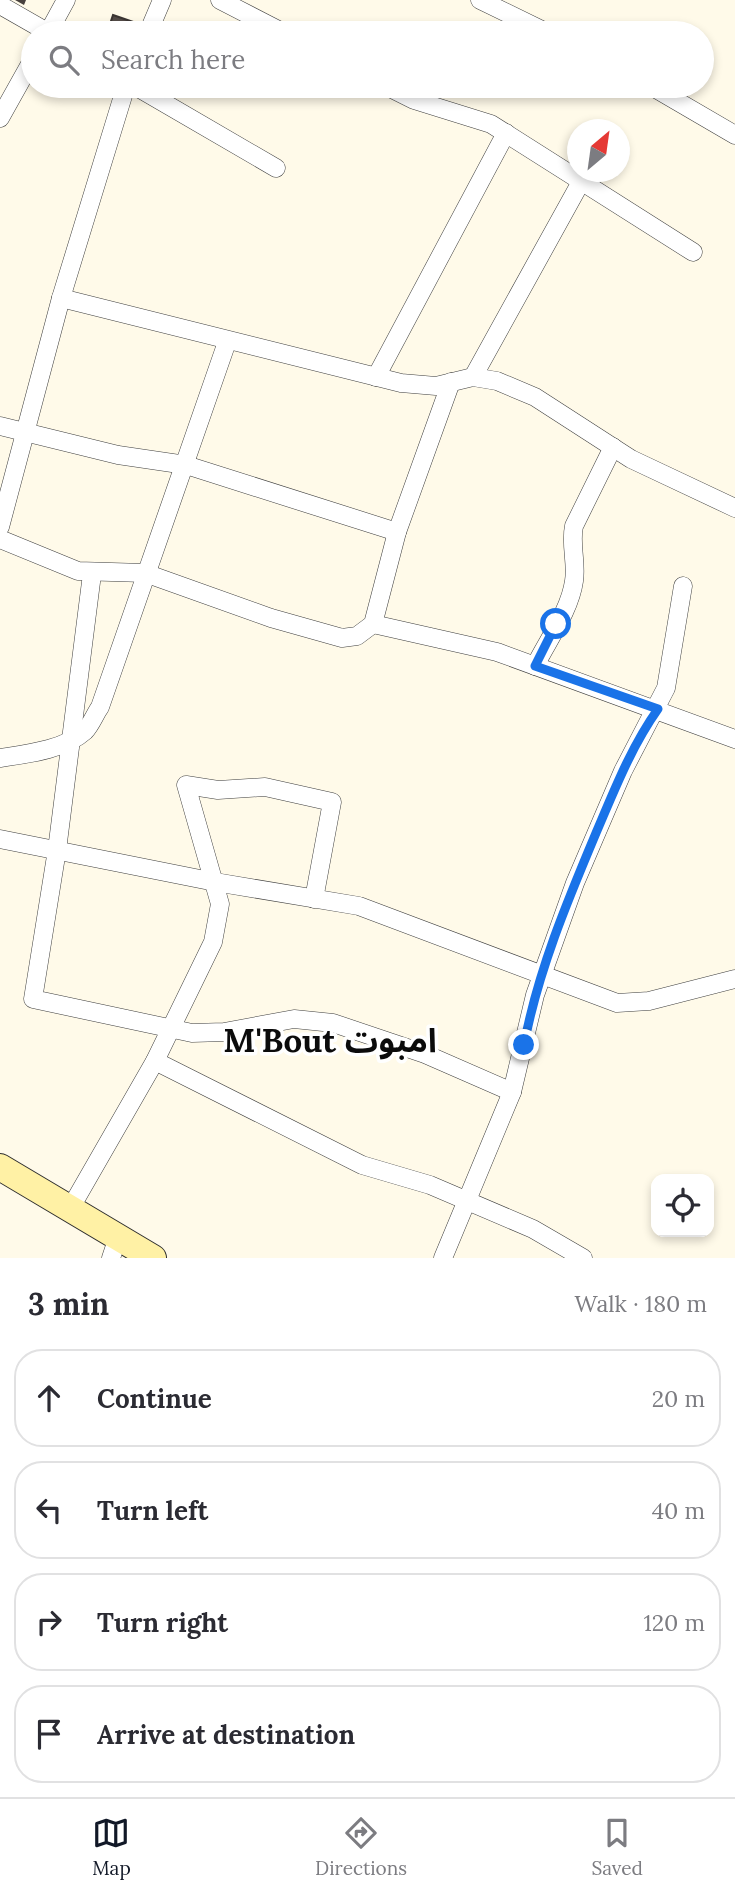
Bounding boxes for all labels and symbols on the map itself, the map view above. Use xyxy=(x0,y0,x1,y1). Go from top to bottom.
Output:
north arrow xyxy=(567,119,630,182)
route start xyxy=(540,608,571,639)
district label: M'Bout امبوت xyxy=(223,1019,437,1061)
route end xyxy=(508,1029,539,1060)

